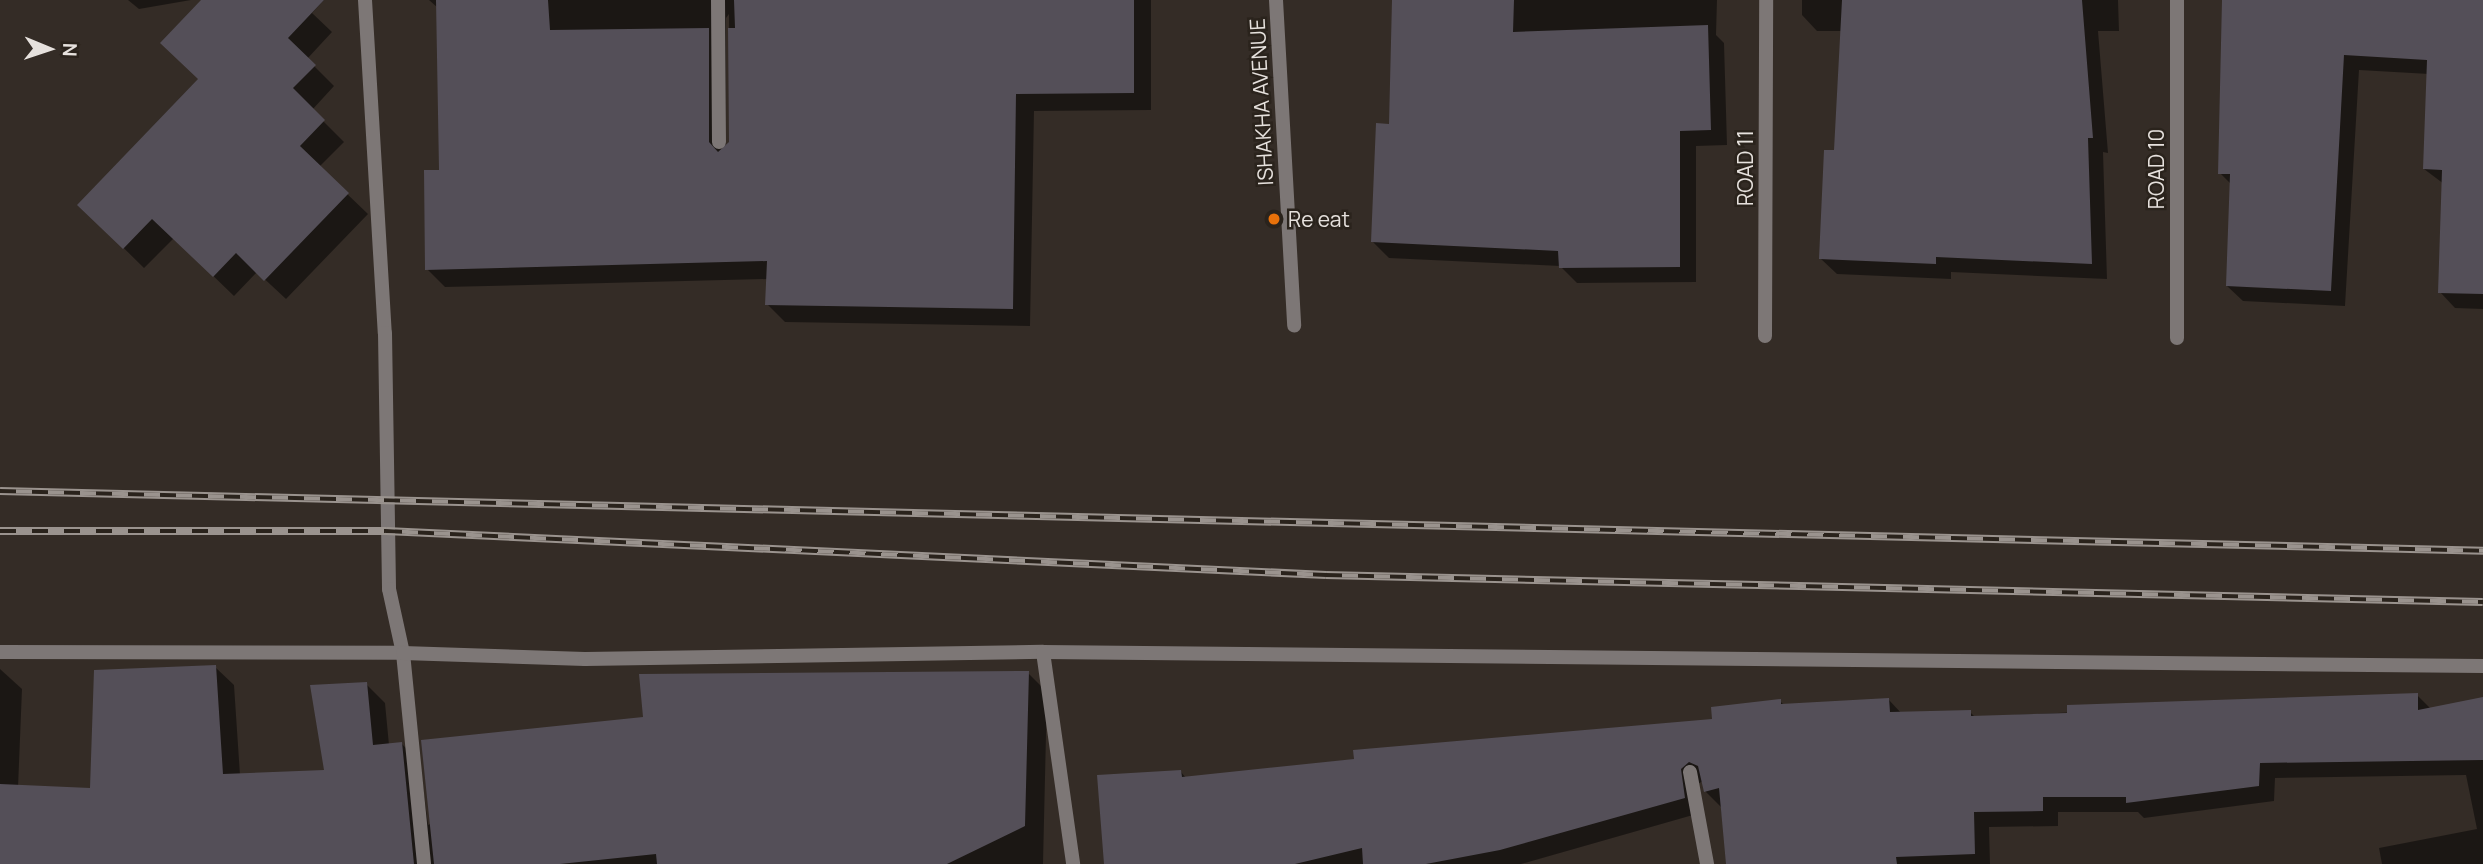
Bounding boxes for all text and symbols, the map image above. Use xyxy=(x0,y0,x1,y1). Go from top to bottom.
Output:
north arrow xyxy=(14,14,84,84)
street label: ISHAKHA AVENUE xyxy=(1244,18,1278,186)
text: N xyxy=(57,42,83,57)
street label: ROAD 10 xyxy=(2143,129,2169,209)
street label: ROAD 11 xyxy=(1732,130,1758,206)
place label: Re eat xyxy=(1288,206,1350,232)
marker: Re eat xyxy=(1266,211,1282,227)

